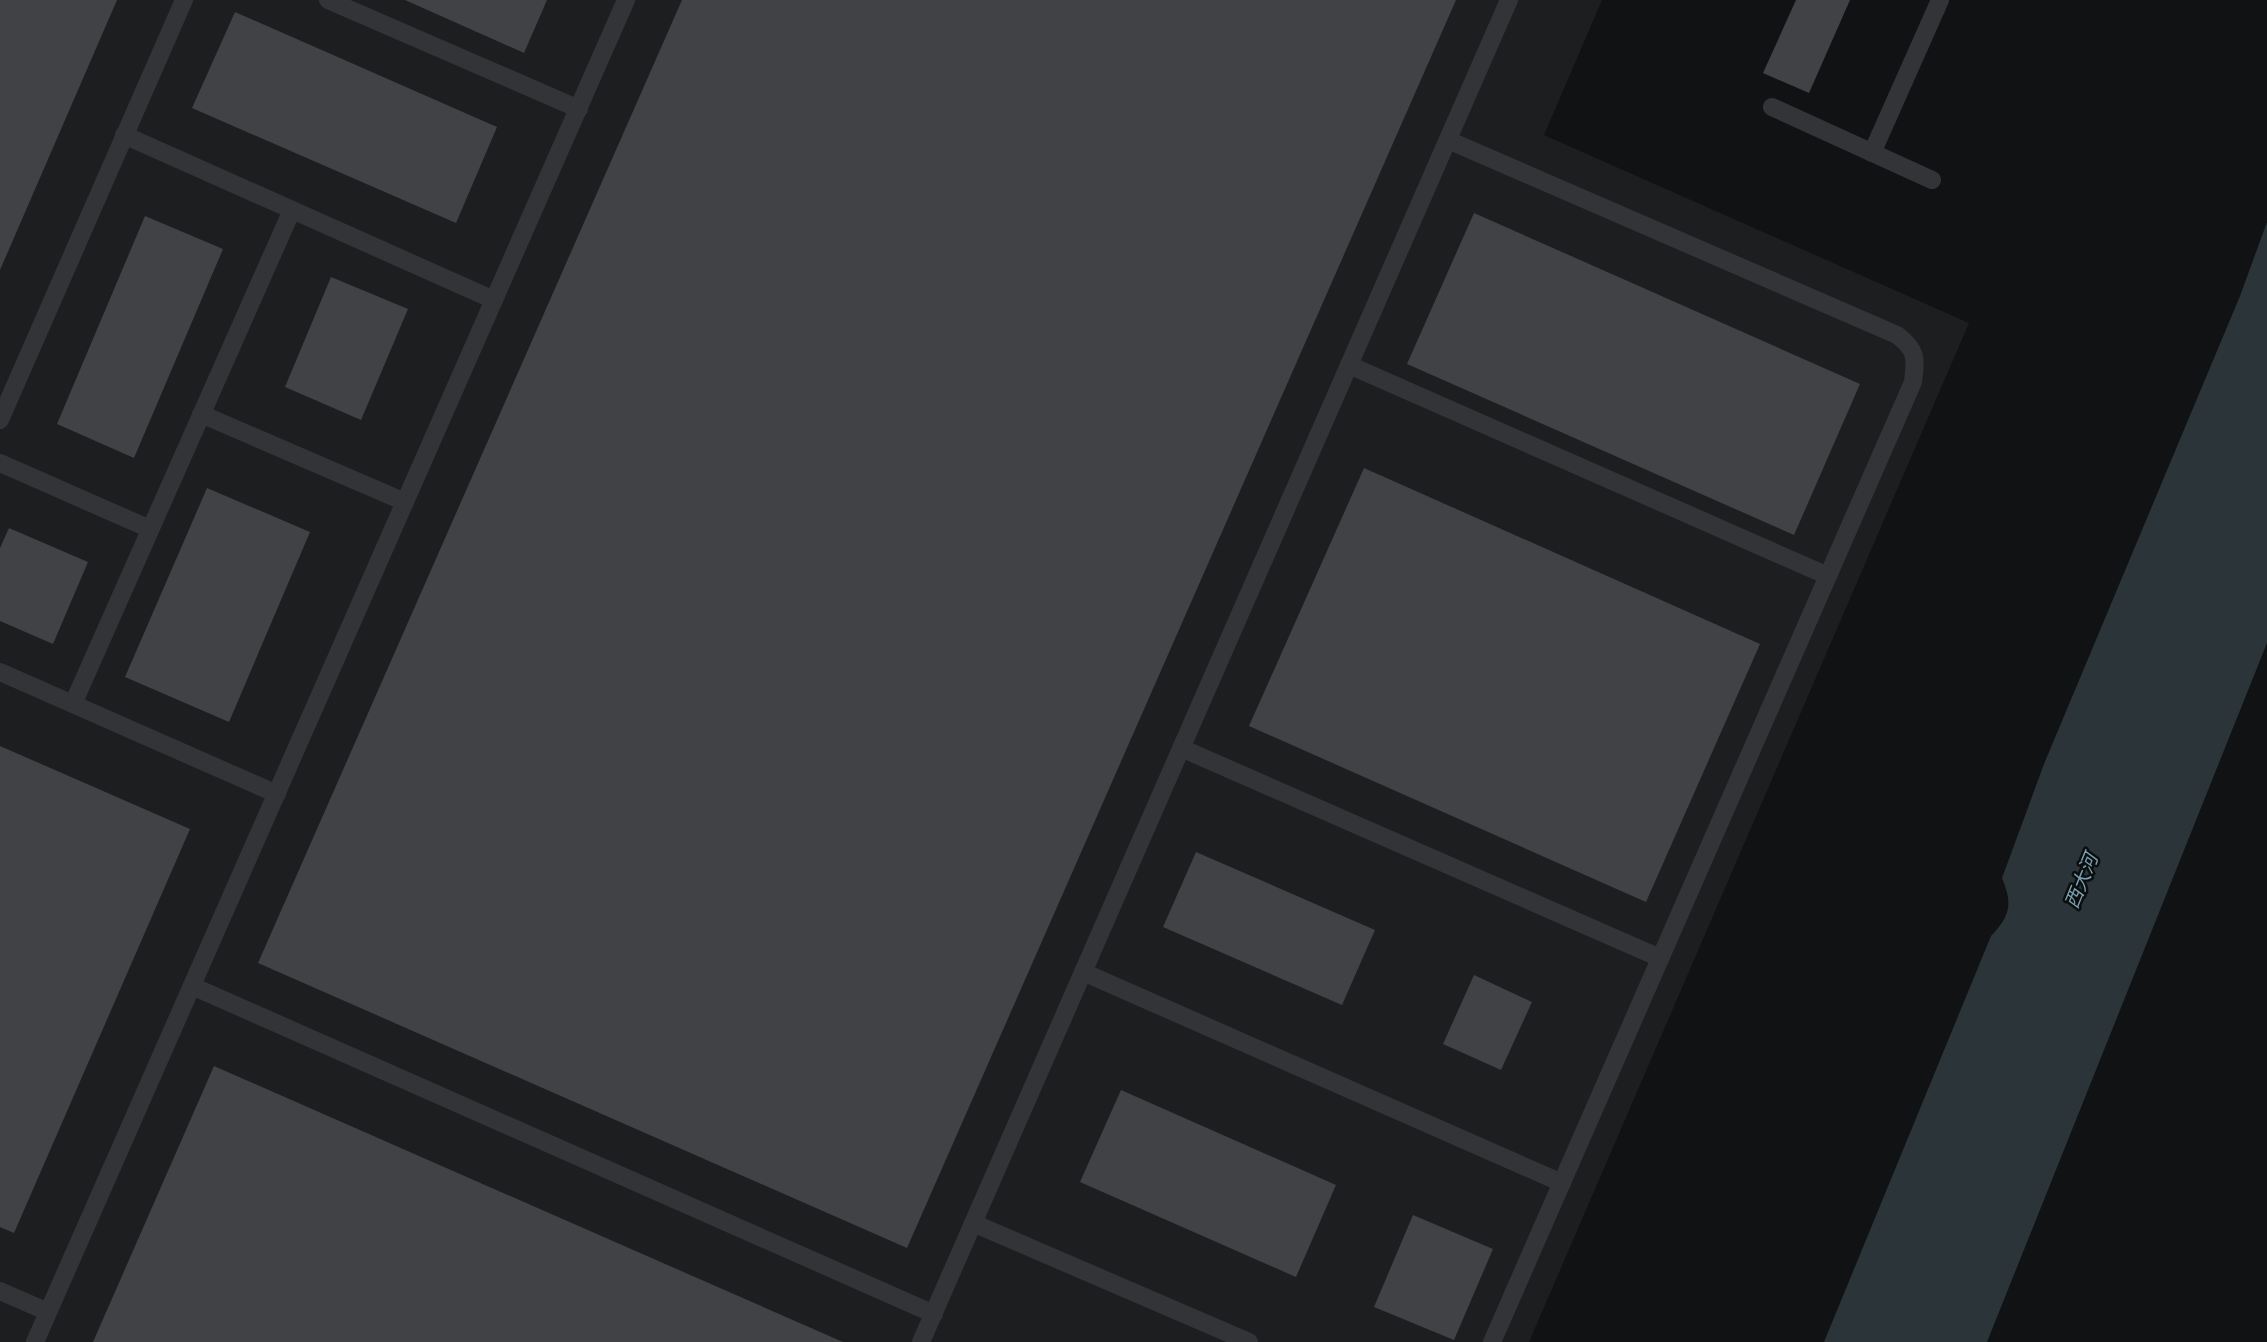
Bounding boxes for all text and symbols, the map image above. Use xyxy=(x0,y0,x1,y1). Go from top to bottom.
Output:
water label: 西大河 xyxy=(2060,847,2103,912)

